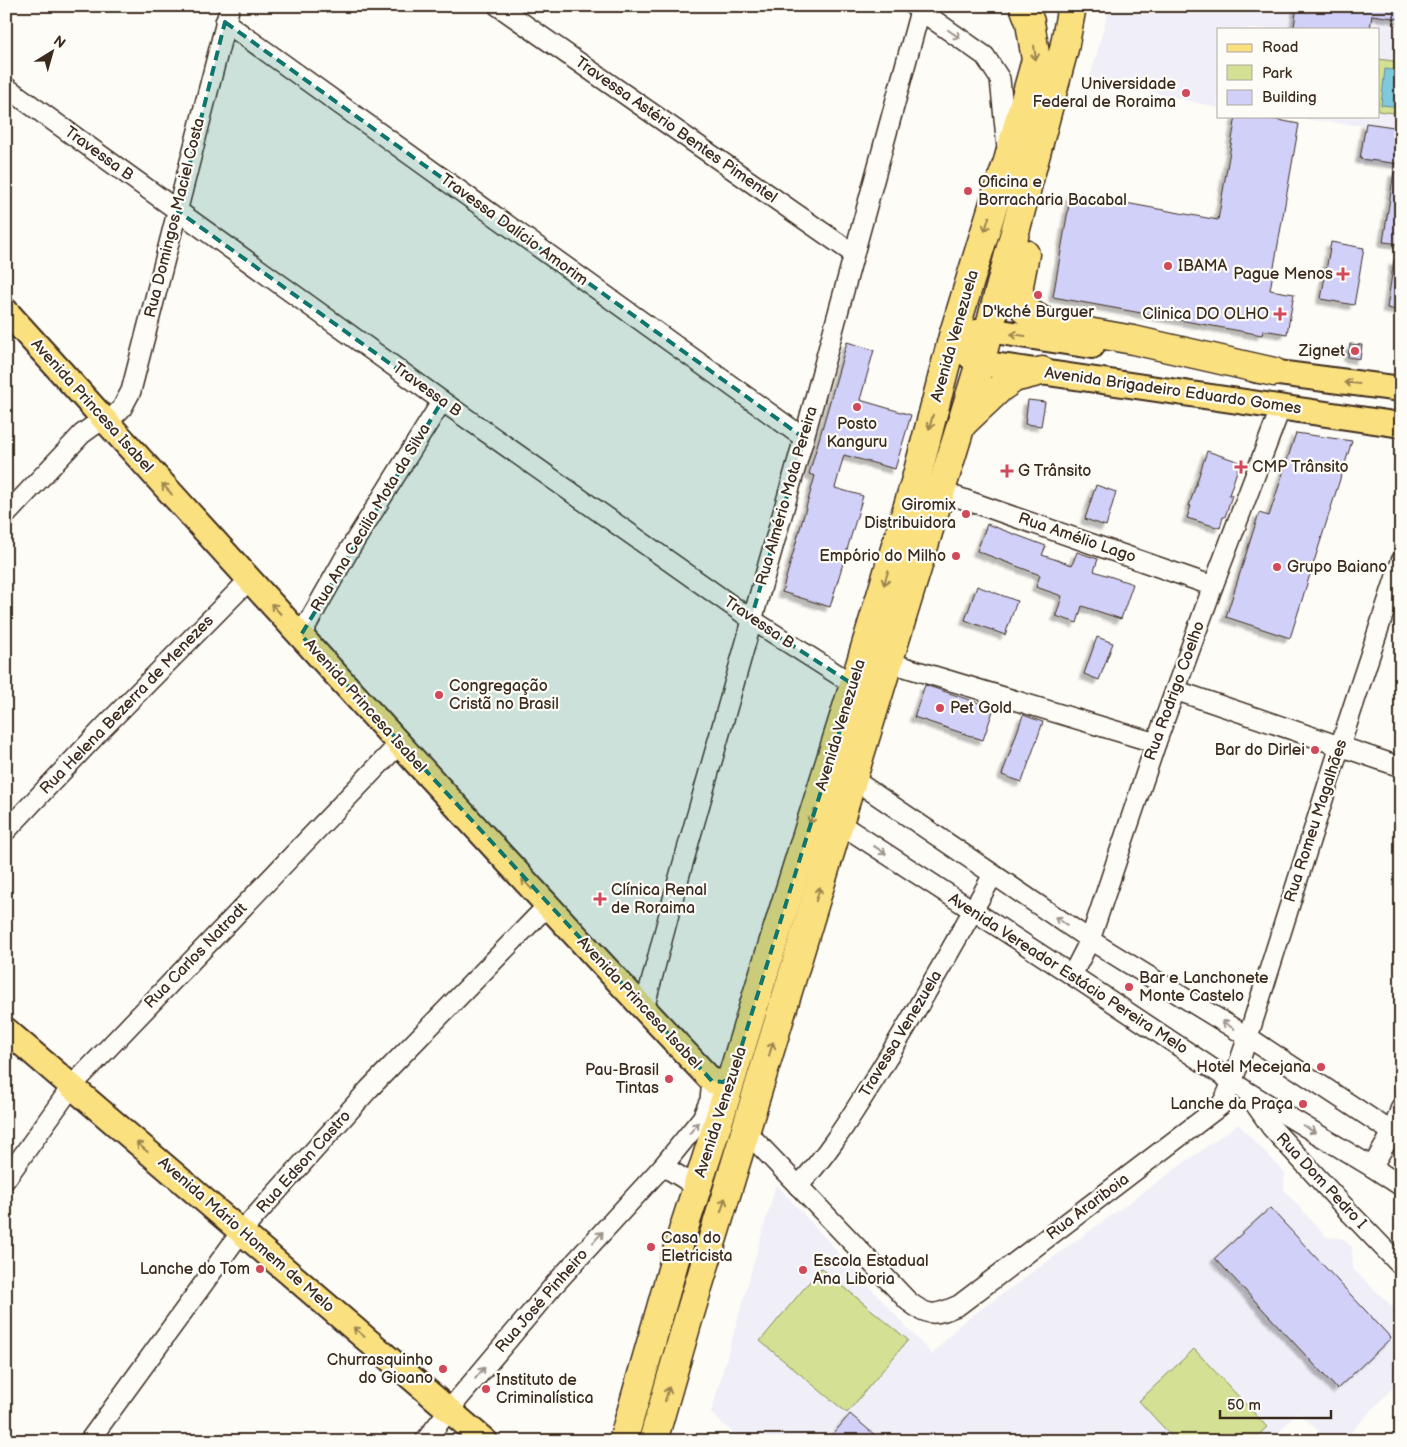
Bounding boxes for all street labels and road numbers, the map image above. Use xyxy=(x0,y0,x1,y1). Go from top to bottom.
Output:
street label: Travessa Astério Bentes Pimentel xyxy=(571,53,781,207)
street label: Rua Domingos Maciel Costa xyxy=(141,116,209,320)
street label: Travessa B xyxy=(61,123,137,185)
street label: Travessa Dalício Amorim xyxy=(436,170,592,290)
street label: Avenida Venezuela xyxy=(927,268,983,404)
street label: Avenida Princesa Isabel xyxy=(27,335,157,477)
street label: Travessa B xyxy=(389,359,465,421)
street label: Avenida Brigadeiro Eduardo Gomes xyxy=(1043,364,1303,418)
street label: Rua Almério Mota Pereira xyxy=(752,404,822,588)
street label: Rua Ana Cecilia Mota da Silva xyxy=(307,421,435,615)
street label: Rua Amélio Lago xyxy=(1016,509,1138,567)
street label: Travessa B xyxy=(720,593,798,653)
street label: Rua Helena Bezerra de Menezes xyxy=(36,611,218,799)
street label: Rua Rodrigo Coelho xyxy=(1141,619,1209,763)
street label: Avenida Princesa Isabel xyxy=(300,635,430,777)
street label: Avenida Venezuela xyxy=(812,657,870,793)
street label: Rua Romeu Magalhães xyxy=(1281,737,1351,905)
street label: Avenida Vereador Estácio Pereira Melo xyxy=(945,889,1191,1059)
street label: Rua Carlos Natrodt xyxy=(141,899,251,1013)
street label: Avenida Princesa Isabel xyxy=(573,933,705,1073)
street label: Travessa Venezuela xyxy=(856,967,946,1101)
street label: Avenida Venezuela xyxy=(691,1044,751,1180)
street label: Rua Edson Castro xyxy=(253,1107,355,1217)
street label: Rua Dom Pedro I xyxy=(1272,1129,1370,1233)
street label: Avenida Mário Homem de Melo xyxy=(154,1153,338,1317)
street label: Rua Arariboia xyxy=(1043,1170,1133,1244)
street label: Rua José Pinheiro xyxy=(492,1245,592,1357)

